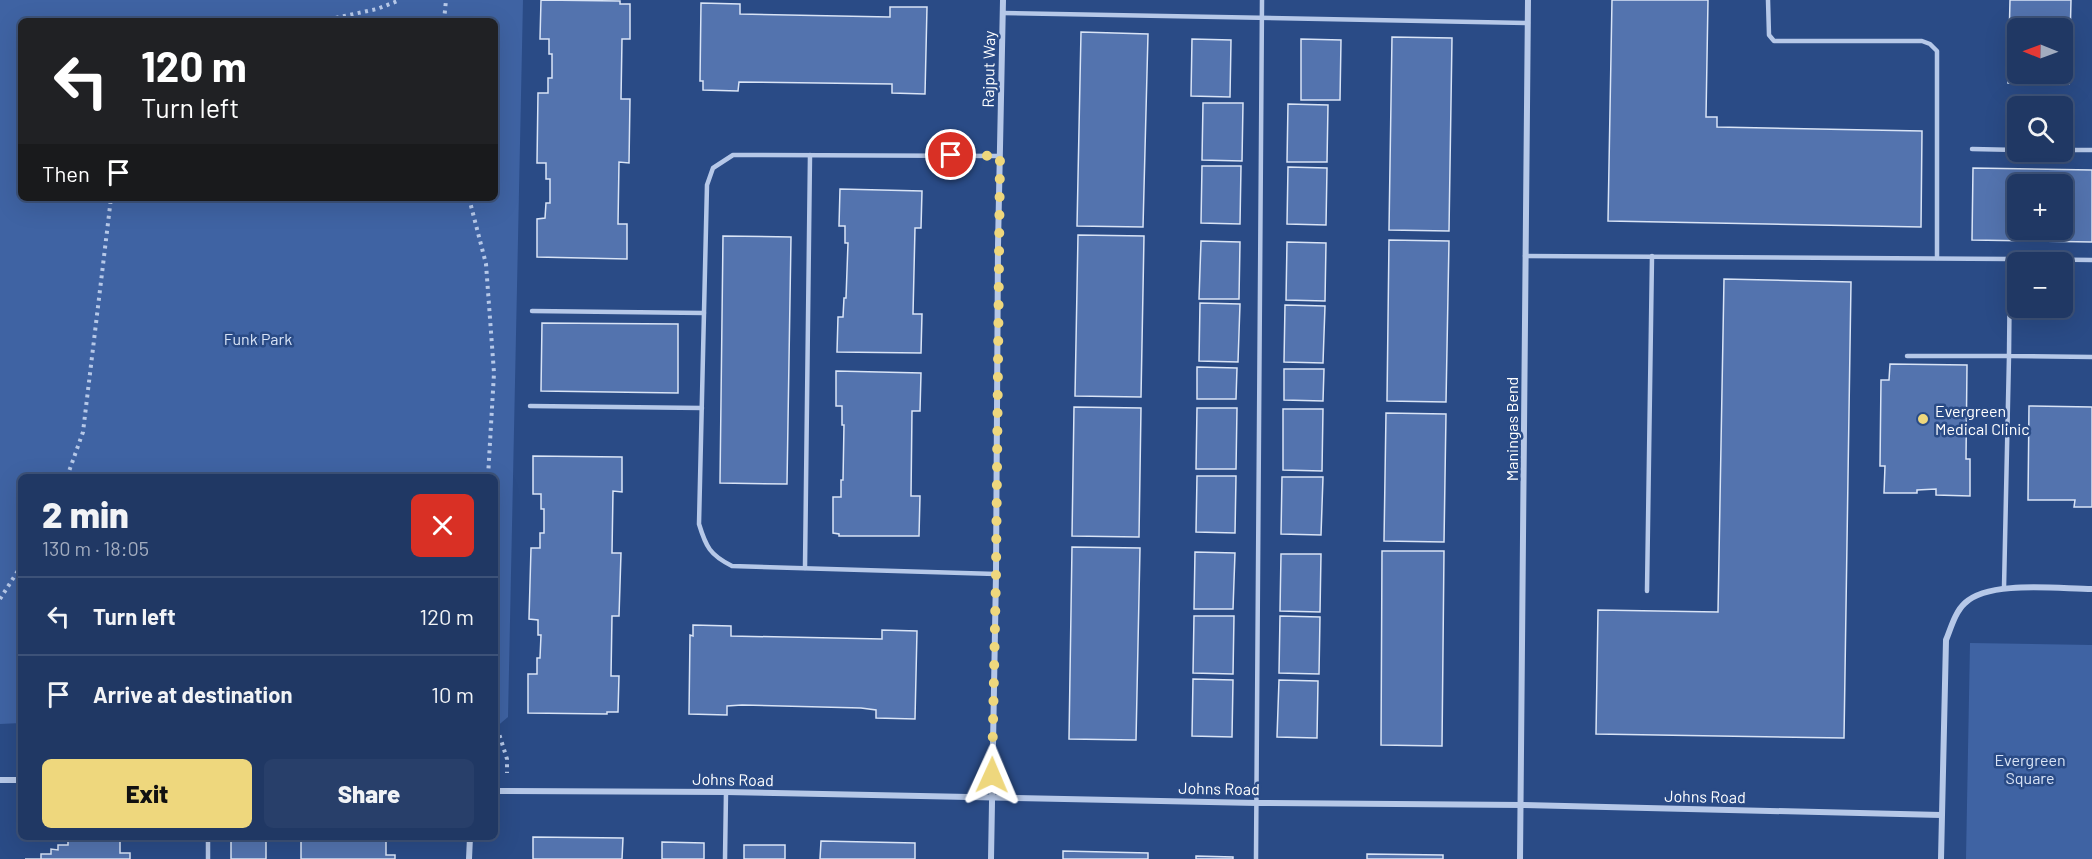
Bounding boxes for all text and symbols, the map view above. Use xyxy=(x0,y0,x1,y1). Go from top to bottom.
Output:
north arrow xyxy=(2007,18,2073,84)
map controls xyxy=(2007,18,2073,318)
street label: Rajput Way xyxy=(978,30,998,108)
text: 120 m xyxy=(141,40,247,90)
icon: left xyxy=(42,42,120,120)
text: Turn left xyxy=(141,91,239,123)
button: search xyxy=(2007,96,2073,162)
pin xyxy=(925,129,976,180)
icon: arrive xyxy=(934,138,967,171)
icon: arrive xyxy=(102,156,135,189)
text: Then xyxy=(42,160,90,186)
button: + xyxy=(2007,174,2073,240)
button: − xyxy=(2007,252,2073,318)
park label: Funk Park xyxy=(224,329,292,348)
street label: Maningas Bend xyxy=(1502,377,1521,481)
place label: Evergreen Medical Clinic xyxy=(1935,401,2030,438)
marker: Evergreen Medical Clinic xyxy=(1916,412,1930,426)
text: 2 min xyxy=(42,492,129,535)
button: close xyxy=(411,494,474,557)
text: 130 m · 18:05 xyxy=(42,536,149,560)
icon: left xyxy=(42,600,75,633)
text: Turn left xyxy=(93,603,176,629)
text: 120 m xyxy=(419,603,474,629)
icon: arrive xyxy=(42,678,75,711)
text: Arrive at destination xyxy=(93,681,292,707)
text: 10 m xyxy=(431,681,474,707)
position arrow xyxy=(960,743,1024,807)
park label: Evergreen Square xyxy=(1994,750,2066,787)
button: Exit xyxy=(42,759,252,828)
button: Share xyxy=(264,759,474,828)
street label: Johns Road xyxy=(692,769,774,789)
street label: Johns Road xyxy=(1178,778,1260,798)
street label: Johns Road xyxy=(1664,786,1746,806)

